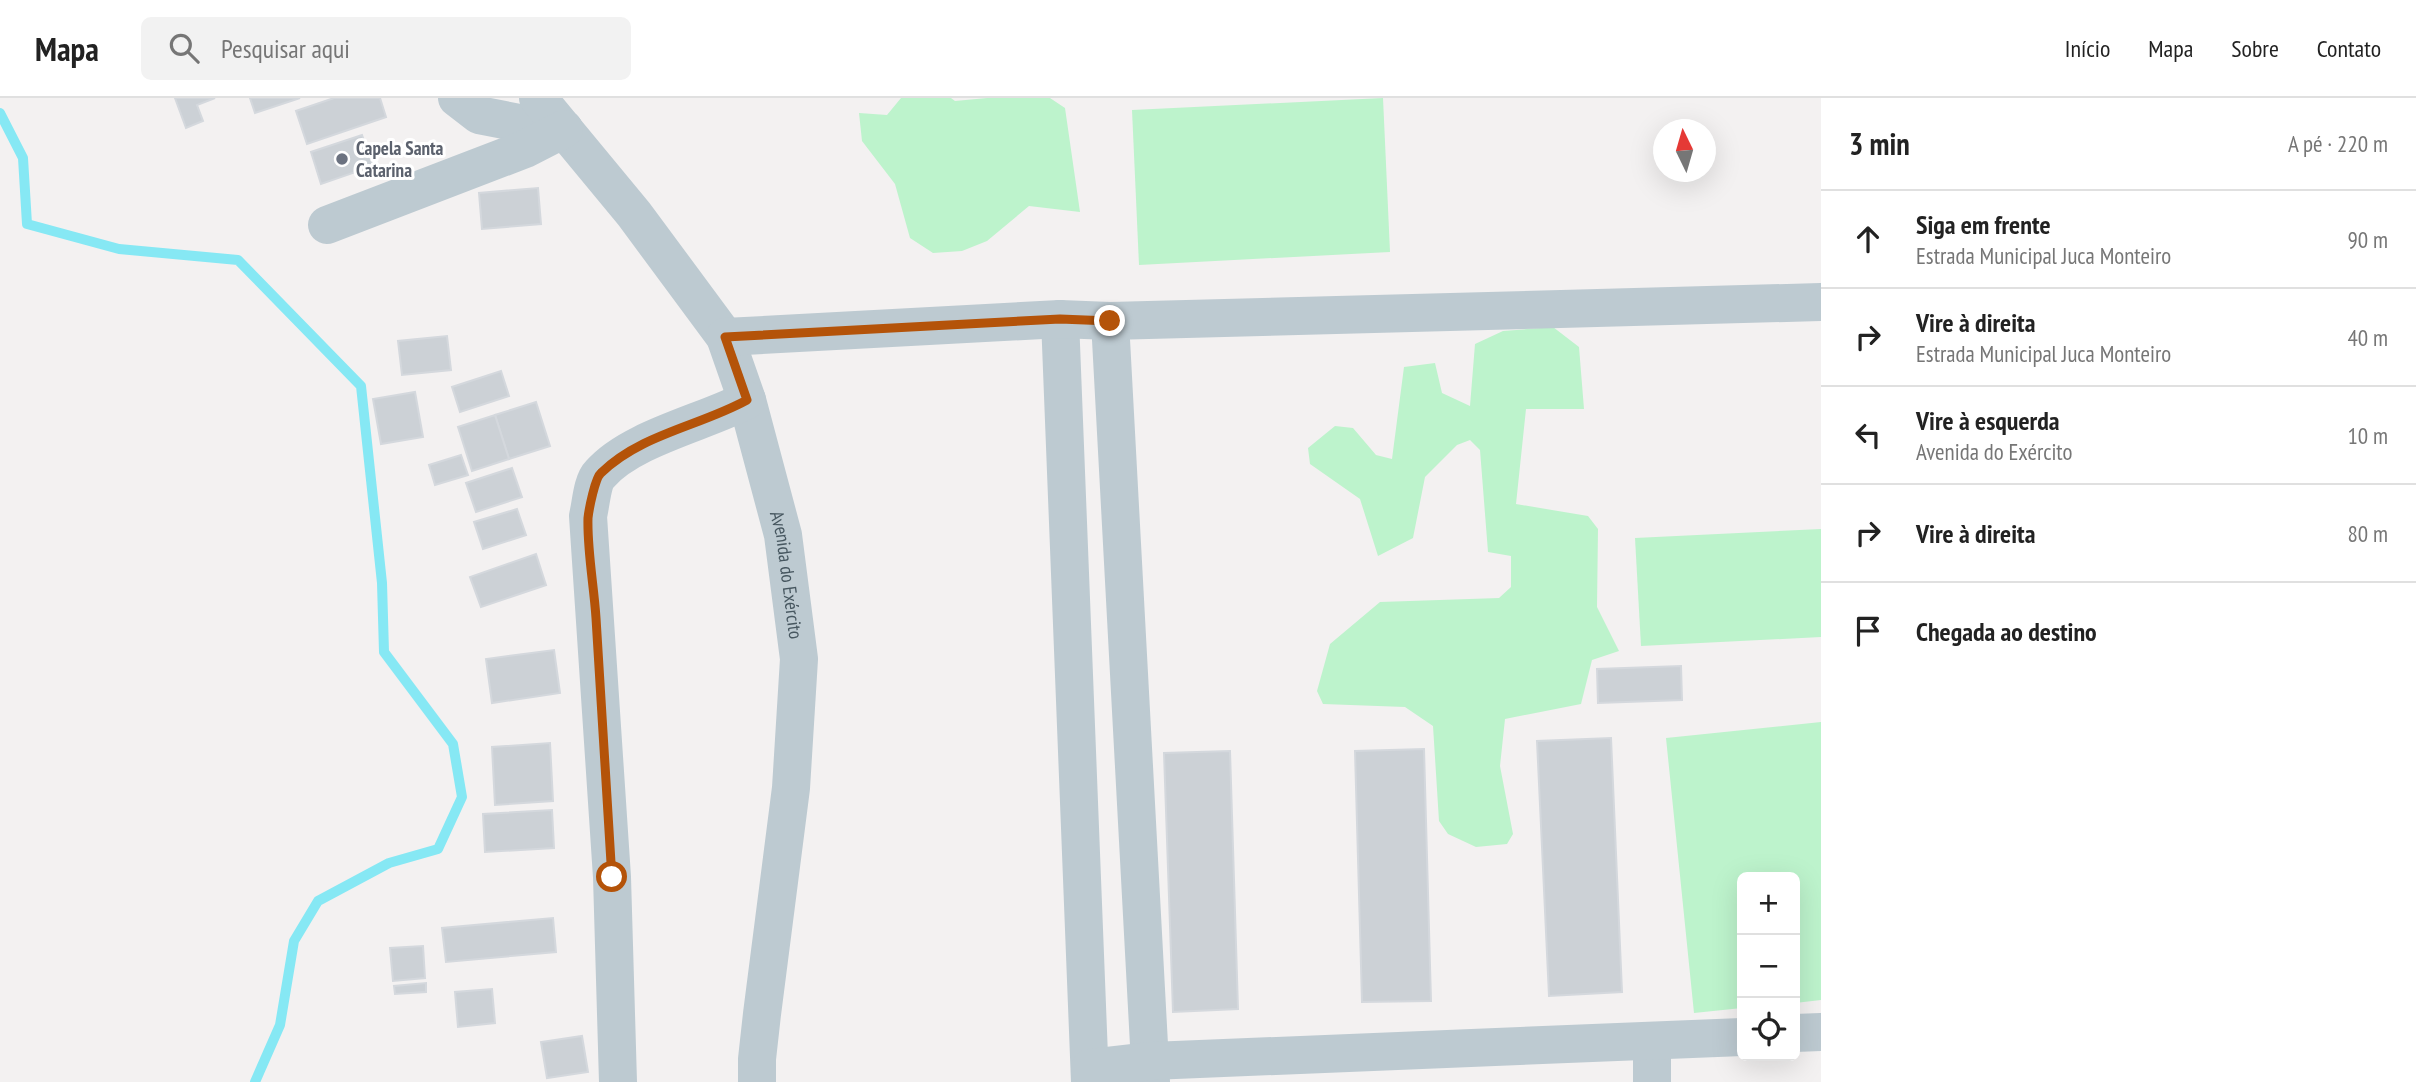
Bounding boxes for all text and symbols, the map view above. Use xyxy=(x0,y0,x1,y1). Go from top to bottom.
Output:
search box xyxy=(141,17,631,80)
text: Mapa xyxy=(35,27,99,70)
icon: search xyxy=(165,29,203,67)
text: Pesquisar aqui xyxy=(221,32,350,65)
text: Início xyxy=(2065,33,2110,64)
text: Mapa xyxy=(2148,33,2193,64)
text: Sobre xyxy=(2231,33,2279,64)
text: Contato xyxy=(2317,33,2381,64)
north arrow xyxy=(1653,119,1716,182)
text: 3 min xyxy=(1849,124,1910,163)
text: A pé · 220 m xyxy=(2288,129,2388,158)
place label: Capela Santa Catarina xyxy=(356,136,444,182)
marker: Capela Santa Catarina xyxy=(334,151,350,167)
text: Siga em frente xyxy=(1916,208,2051,241)
icon: ahead xyxy=(1849,220,1887,258)
text: 90 m xyxy=(2347,225,2388,254)
text: Estrada Municipal Juca Monteiro xyxy=(1916,241,2171,270)
route end xyxy=(1094,305,1125,336)
text: Vire à direita xyxy=(1916,306,2035,339)
icon: right xyxy=(1849,318,1887,356)
text: 40 m xyxy=(2347,323,2388,352)
text: Estrada Municipal Juca Monteiro xyxy=(1916,339,2171,368)
text: Vire à esquerda xyxy=(1916,404,2059,437)
icon: left xyxy=(1849,416,1887,454)
text: 10 m xyxy=(2347,421,2388,450)
text: Avenida do Exército xyxy=(1916,437,2072,466)
street label: Avenida do Exército xyxy=(765,508,808,640)
icon: right xyxy=(1849,514,1887,552)
text: Vire à direita xyxy=(1916,517,2035,550)
text: 80 m xyxy=(2347,519,2388,548)
icon: arrive xyxy=(1849,612,1887,650)
text: Chegada ao destino xyxy=(1916,615,2097,648)
route start xyxy=(596,861,627,892)
map controls xyxy=(1737,872,1800,1061)
button: + xyxy=(1737,872,1800,935)
button: − xyxy=(1737,935,1800,998)
button: locate xyxy=(1737,998,1800,1061)

